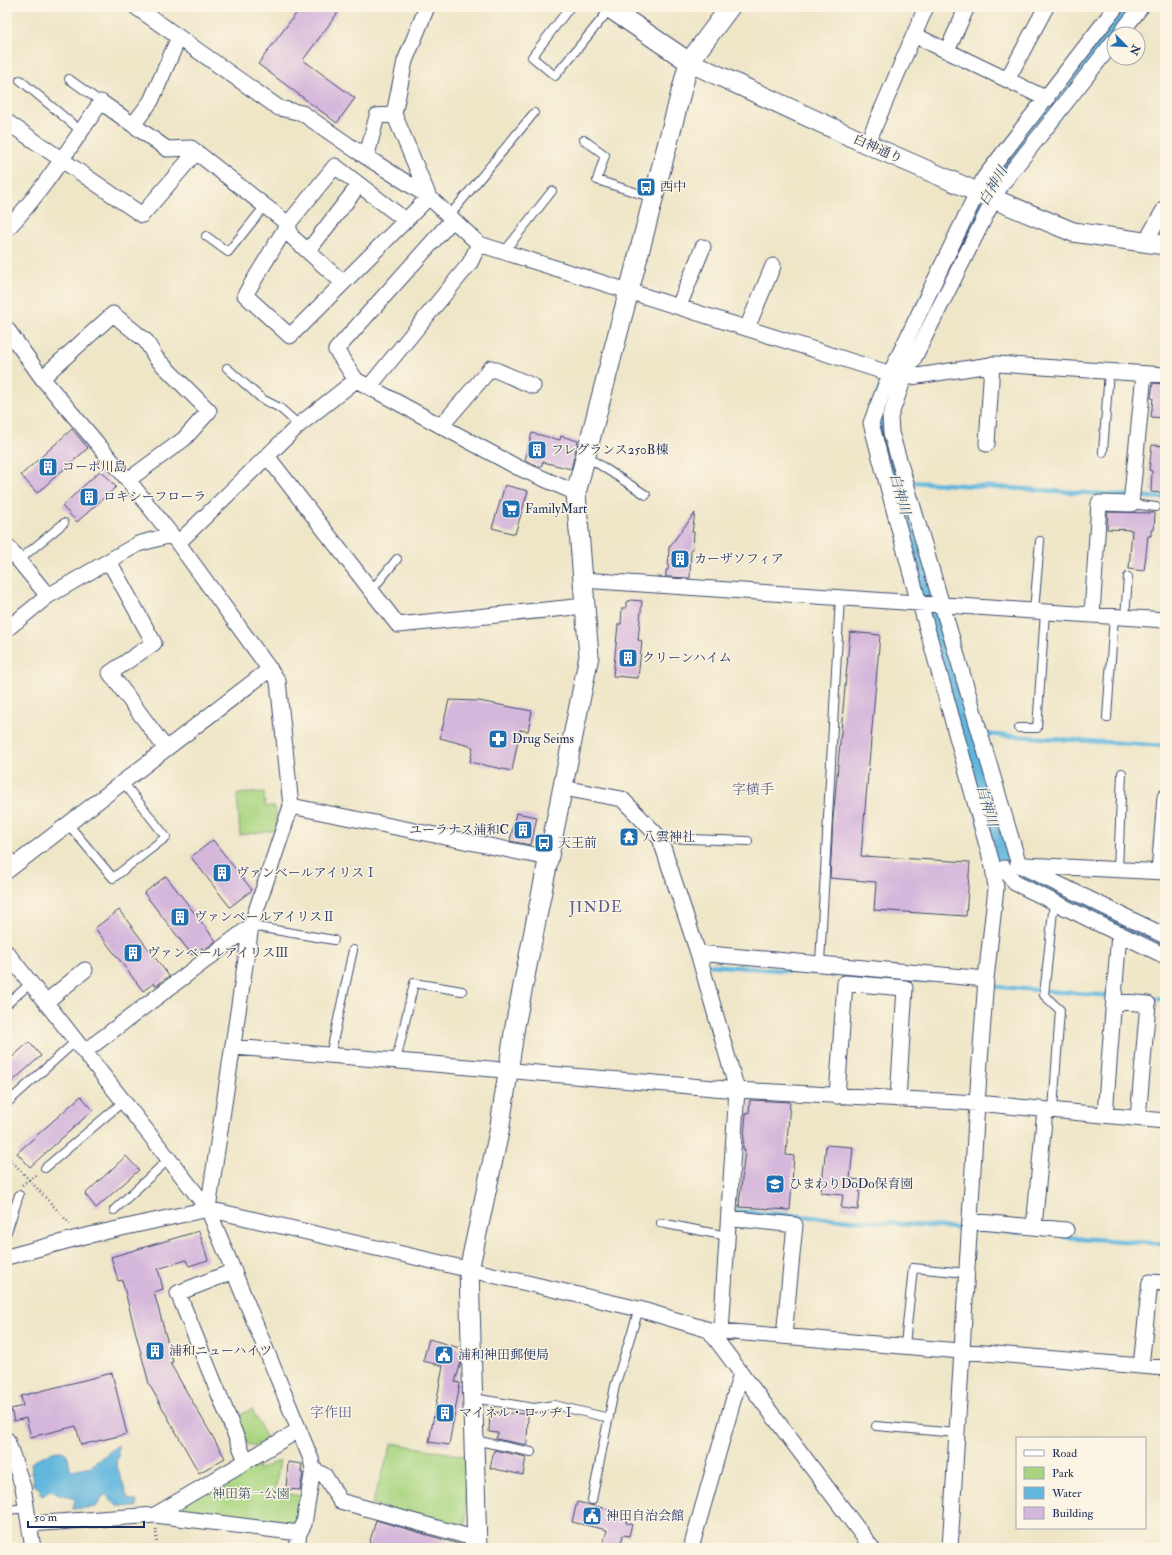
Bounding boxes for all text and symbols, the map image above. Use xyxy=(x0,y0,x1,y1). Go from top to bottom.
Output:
north arrow xyxy=(1106,26,1146,66)
text: N xyxy=(1126,42,1143,58)
street label: 白神通り xyxy=(851,131,905,167)
water label: 白神川 xyxy=(975,162,1012,208)
bus stop icon: 西中 xyxy=(635,176,657,198)
place label: 西中 xyxy=(660,179,686,195)
building icon: フレグランス250B棟 xyxy=(526,439,548,461)
place label: フレグランス250B棟 xyxy=(551,442,668,458)
building icon: コーポ川島 xyxy=(37,456,59,478)
place label: コーポ川島 xyxy=(62,459,127,475)
water label: 白神川 xyxy=(886,471,915,518)
building icon: ロキシーフローラ xyxy=(78,486,100,508)
place label: ロキシーフローラ xyxy=(103,489,206,505)
supermarket icon: FamilyMart xyxy=(500,498,522,520)
place label: FamilyMart xyxy=(525,501,587,518)
building icon: カーザソフィア xyxy=(669,548,691,570)
place label: カーザソフィア xyxy=(694,551,784,567)
building icon: クリーンハイム xyxy=(617,647,639,669)
place label: クリーンハイム xyxy=(642,650,732,666)
pharmacy icon: Drug Seims xyxy=(487,728,509,750)
place label: Drug Seims xyxy=(512,731,575,747)
district label: 字横手 xyxy=(732,781,774,798)
water label: 白神川 xyxy=(973,783,1002,830)
building icon: ユーラナス浦和C xyxy=(512,819,534,841)
place label: ユーラナス浦和C xyxy=(409,822,509,838)
temple icon: 八雲神社 xyxy=(618,826,640,848)
place label: 八雲神社 xyxy=(643,829,695,845)
bus stop icon: 天王前 xyxy=(533,832,555,854)
place label: 天王前 xyxy=(558,835,597,851)
building icon: ヴァンベールアイリスⅠ xyxy=(211,862,233,884)
place label: ヴァンベールアイリスⅠ xyxy=(236,865,377,881)
district label: JINDE xyxy=(568,898,623,918)
building icon: ヴァンベールアイリスⅡ xyxy=(169,906,191,928)
place label: ヴァンベールアイリスⅡ xyxy=(194,909,335,925)
building icon: ヴァンベールアイリスⅢ xyxy=(122,942,144,964)
place label: ヴァンベールアイリスⅢ xyxy=(147,945,288,961)
school or university icon: ひまわりDoDo保育園 xyxy=(764,1173,786,1195)
place label: ひまわりDoDo保育園 xyxy=(789,1176,914,1192)
building icon: 浦和ニューハイツ xyxy=(144,1340,166,1362)
place label: 浦和ニューハイツ xyxy=(169,1343,272,1359)
public building icon: 浦和神田郵便局 xyxy=(433,1344,455,1366)
place label: 浦和神田郵便局 xyxy=(458,1347,549,1363)
building icon: マイネル・ロッヂⅠ xyxy=(434,1402,456,1424)
district label: 字作田 xyxy=(310,1404,352,1421)
place label: マイネル・ロッヂⅠ xyxy=(459,1405,575,1421)
legend xyxy=(1016,1437,1146,1529)
text: Road xyxy=(1052,1446,1077,1461)
text: Park xyxy=(1052,1466,1074,1481)
park label: 神田第一公園 xyxy=(212,1486,290,1502)
text: Water xyxy=(1051,1486,1082,1501)
scale bar xyxy=(28,1503,144,1529)
public building icon: 神田自治会館 xyxy=(581,1505,603,1527)
text: Building xyxy=(1052,1506,1095,1521)
place label: 神田自治会館 xyxy=(606,1508,684,1524)
text: 50 m xyxy=(34,1510,58,1525)

